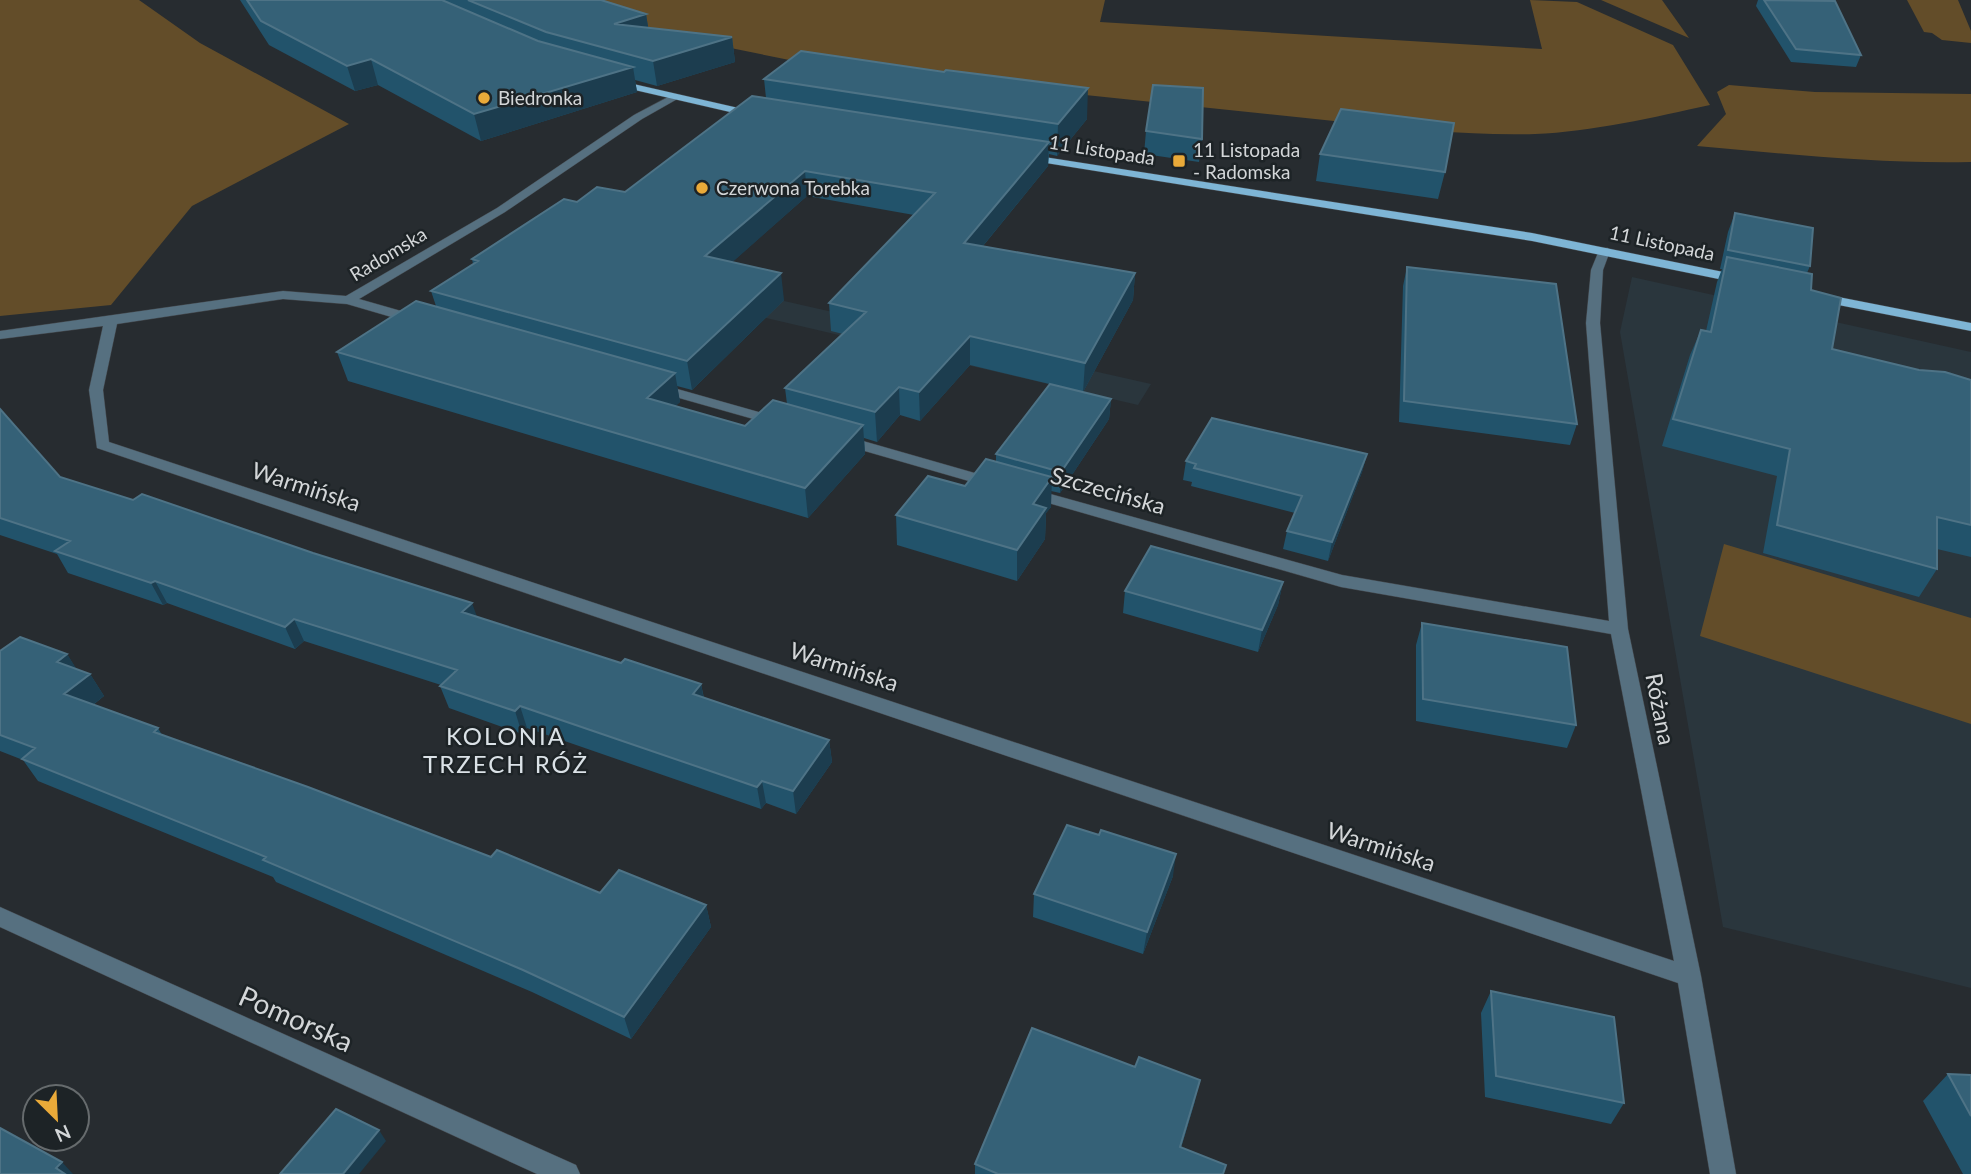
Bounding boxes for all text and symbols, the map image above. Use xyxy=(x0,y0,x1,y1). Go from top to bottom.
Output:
place label: Biedronka xyxy=(498,86,582,109)
marker: Biedronka xyxy=(476,90,492,106)
street label: 11 Listopada xyxy=(1047,130,1157,169)
place label: 11 Listopada - Radomska xyxy=(1193,138,1300,183)
marker: 11 Listopada - Radomska xyxy=(1171,153,1187,169)
place label: Czerwona Torebka xyxy=(716,176,870,199)
marker: Czerwona Torebka xyxy=(694,180,710,196)
street label: 11 Listopada xyxy=(1607,220,1717,265)
street label: Radomska xyxy=(345,222,430,285)
street label: Warmińska xyxy=(248,455,364,517)
street label: Szczecińska xyxy=(1048,460,1169,520)
street label: Warmińska xyxy=(786,635,902,697)
street label: Różana xyxy=(1640,671,1682,747)
district label: KOLONIA TRZECH RÓŻ xyxy=(423,721,589,778)
street label: Warmińska xyxy=(1323,815,1439,877)
street label: Pomorska xyxy=(234,978,359,1058)
north arrow xyxy=(21,1083,91,1153)
text: N xyxy=(52,1121,74,1147)

